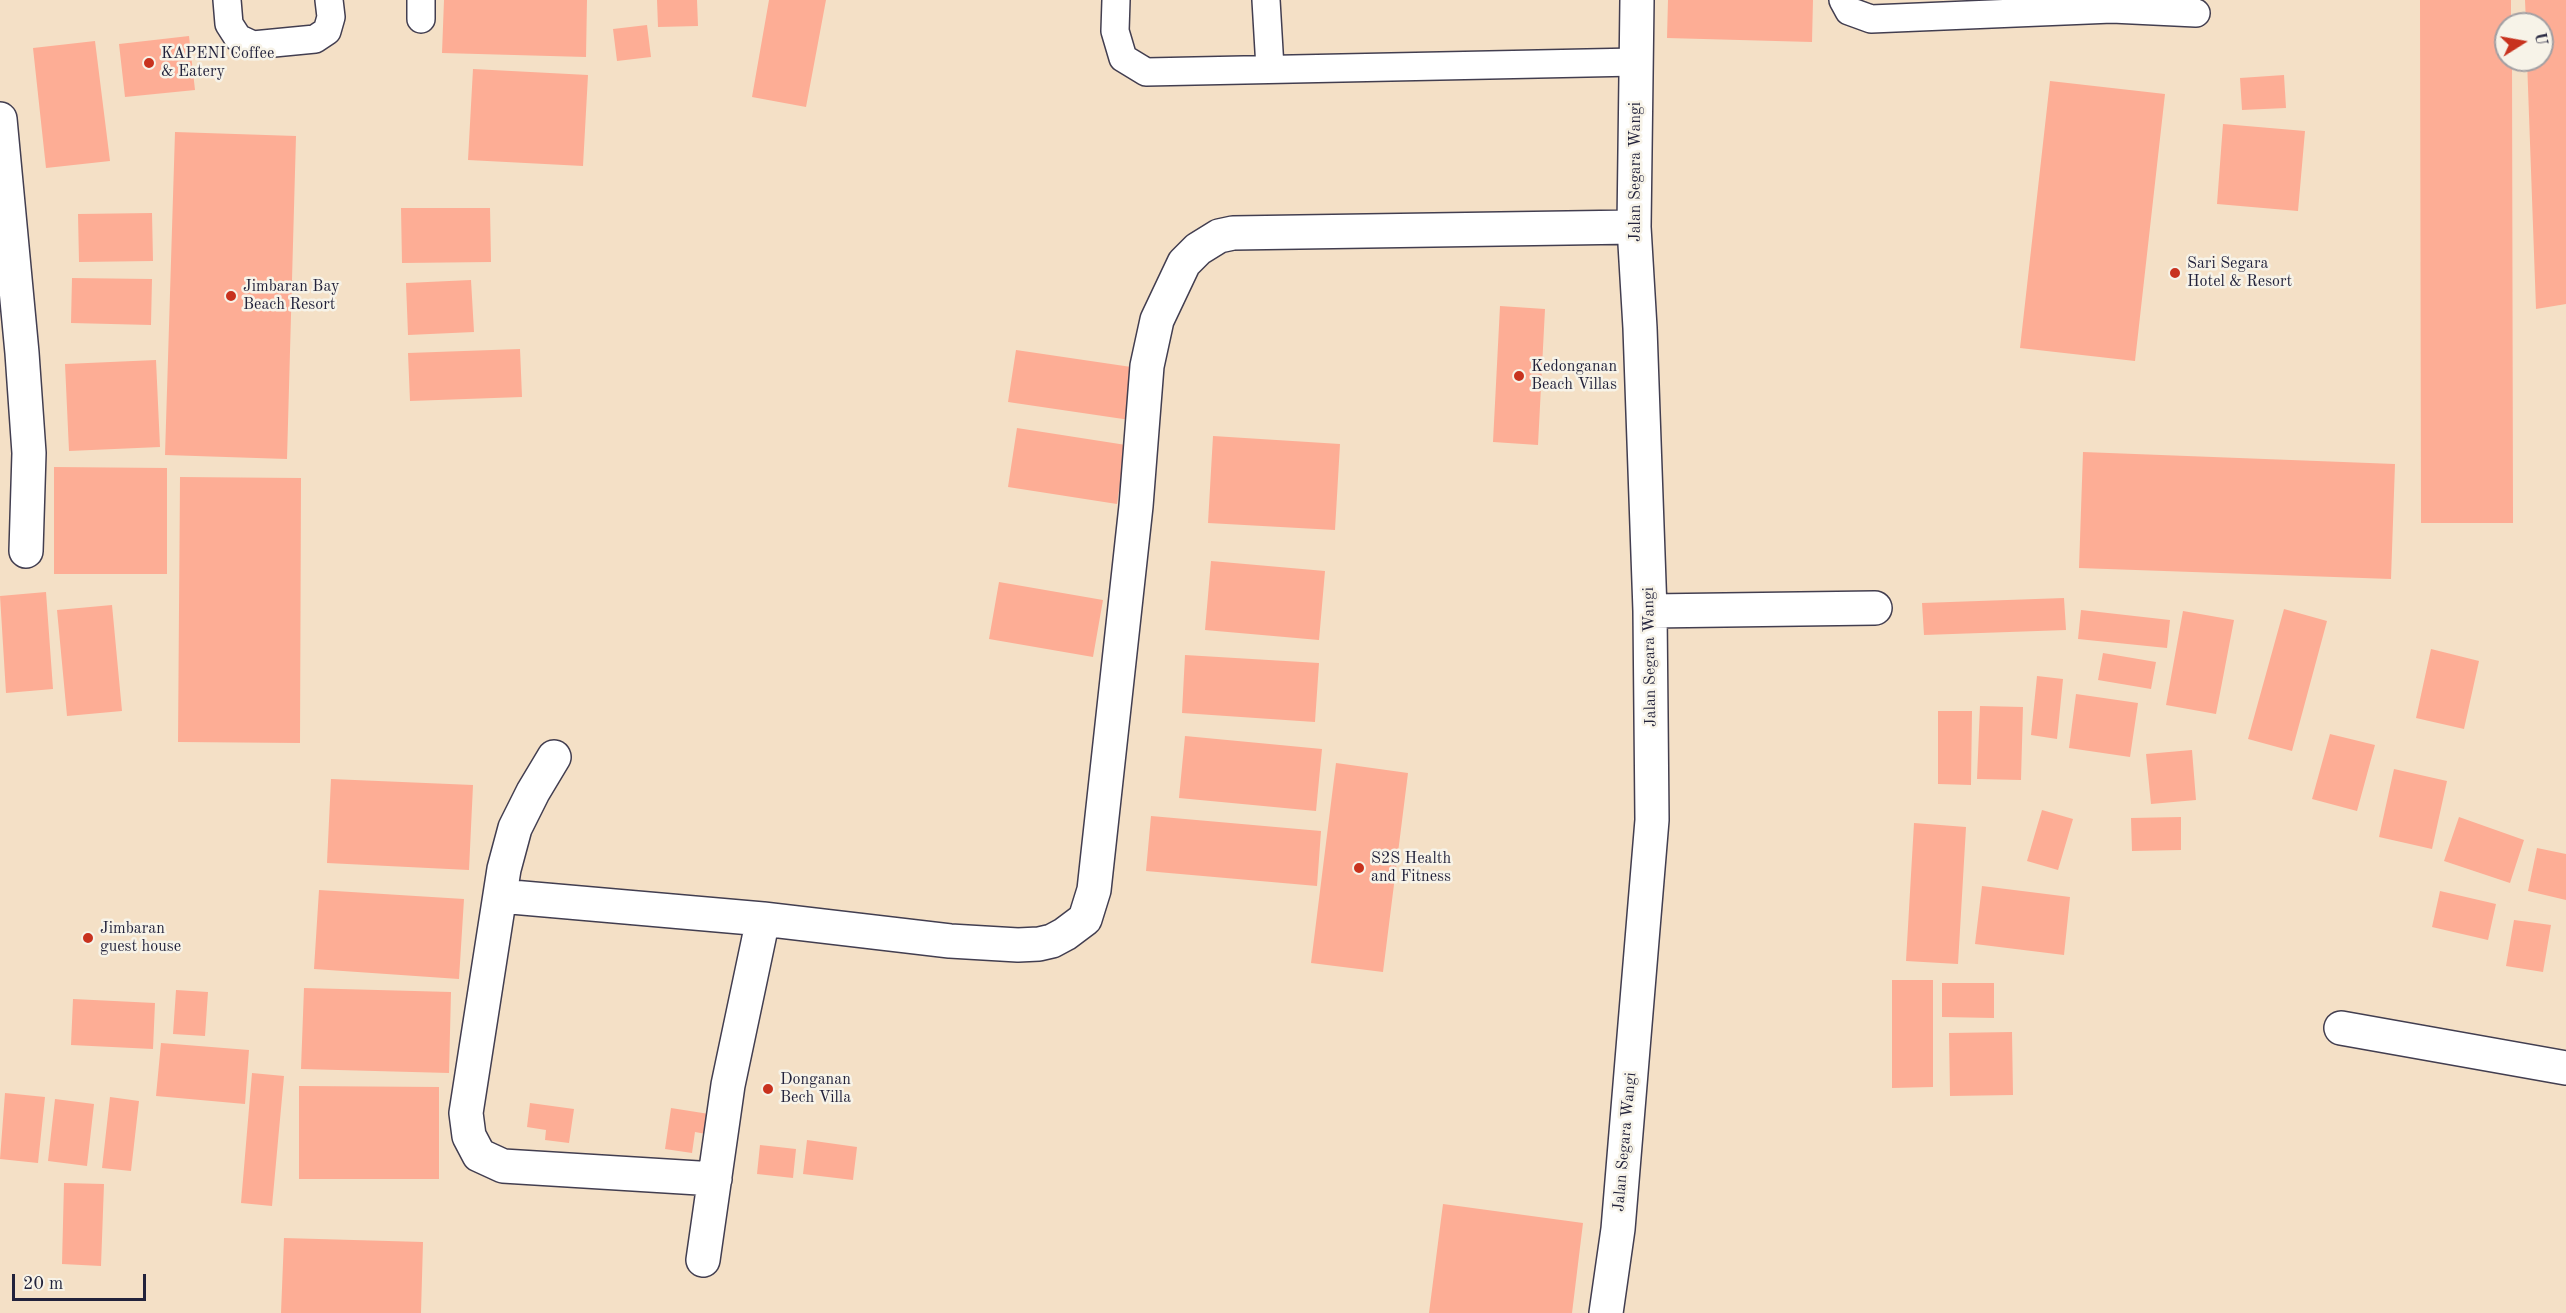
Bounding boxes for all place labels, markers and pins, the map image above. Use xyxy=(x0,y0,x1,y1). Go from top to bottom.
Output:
place label: KAPENI Coffee & Eatery xyxy=(161,44,274,82)
marker: KAPENI Coffee & Eatery xyxy=(142,56,156,70)
place label: Sari Segara Hotel & Resort xyxy=(2187,254,2292,292)
marker: Sari Segara Hotel & Resort xyxy=(2168,266,2182,280)
place label: Jimbaran Bay Beach Resort xyxy=(243,277,340,315)
marker: Jimbaran Bay Beach Resort xyxy=(224,289,238,303)
place label: Kedonganan Beach Villas xyxy=(1531,357,1617,395)
marker: Kedonganan Beach Villas xyxy=(1512,369,1526,383)
place label: S2S Health and Fitness xyxy=(1371,849,1451,887)
marker: S2S Health and Fitness xyxy=(1352,861,1366,875)
place label: Jimbaran guest house xyxy=(100,919,181,957)
marker: Jimbaran guest house xyxy=(81,931,95,945)
place label: Donganan Bech Villa xyxy=(780,1070,851,1108)
marker: Donganan Bech Villa xyxy=(761,1082,775,1096)

